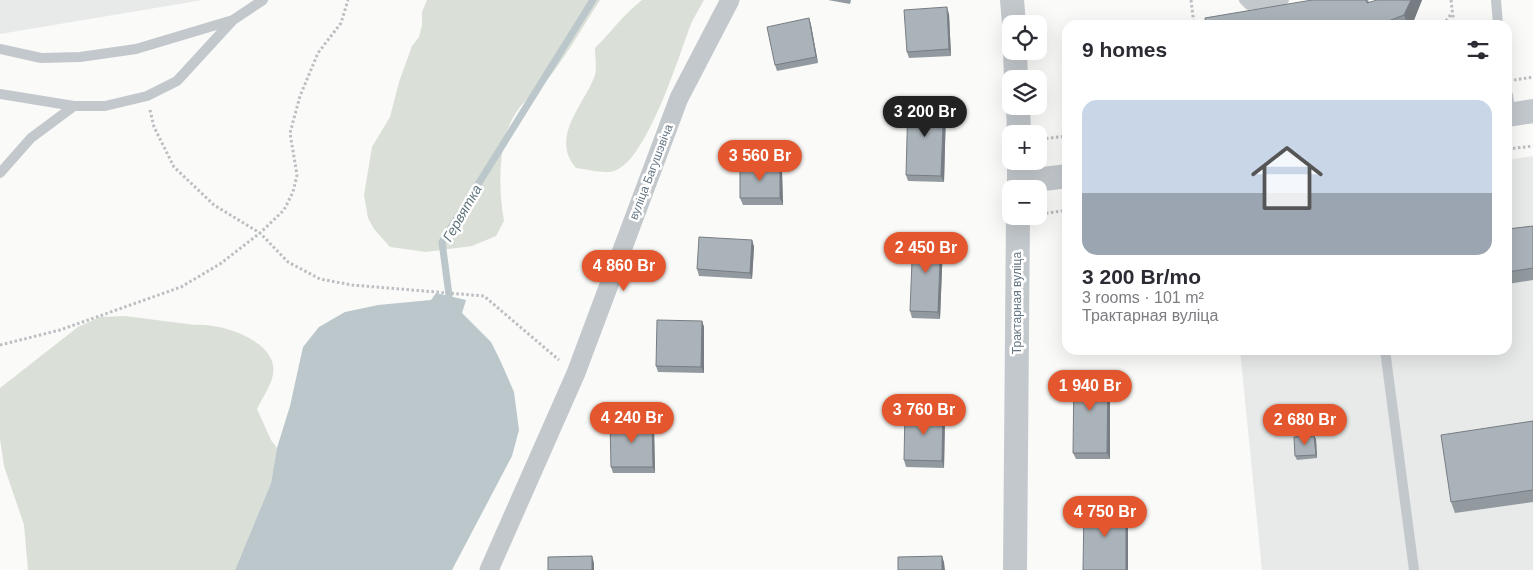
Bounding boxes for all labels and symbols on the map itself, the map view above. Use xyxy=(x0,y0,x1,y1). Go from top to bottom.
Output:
pin: 3 200 Br xyxy=(873,96,977,138)
street label: вуліца Багушэвіча xyxy=(626,122,676,222)
pin: 3 560 Br xyxy=(708,140,812,182)
water label: Гервятка xyxy=(439,181,485,244)
pin: 2 450 Br xyxy=(874,232,978,274)
pin: 4 860 Br xyxy=(572,250,676,292)
street label: Трактарная вуліца xyxy=(1010,252,1024,354)
pin: 1 940 Br xyxy=(1038,370,1142,412)
pin: 3 760 Br xyxy=(872,394,976,436)
pin: 4 240 Br xyxy=(580,402,684,444)
pin: 2 680 Br xyxy=(1253,404,1357,446)
pin: 4 750 Br xyxy=(1053,496,1157,538)

